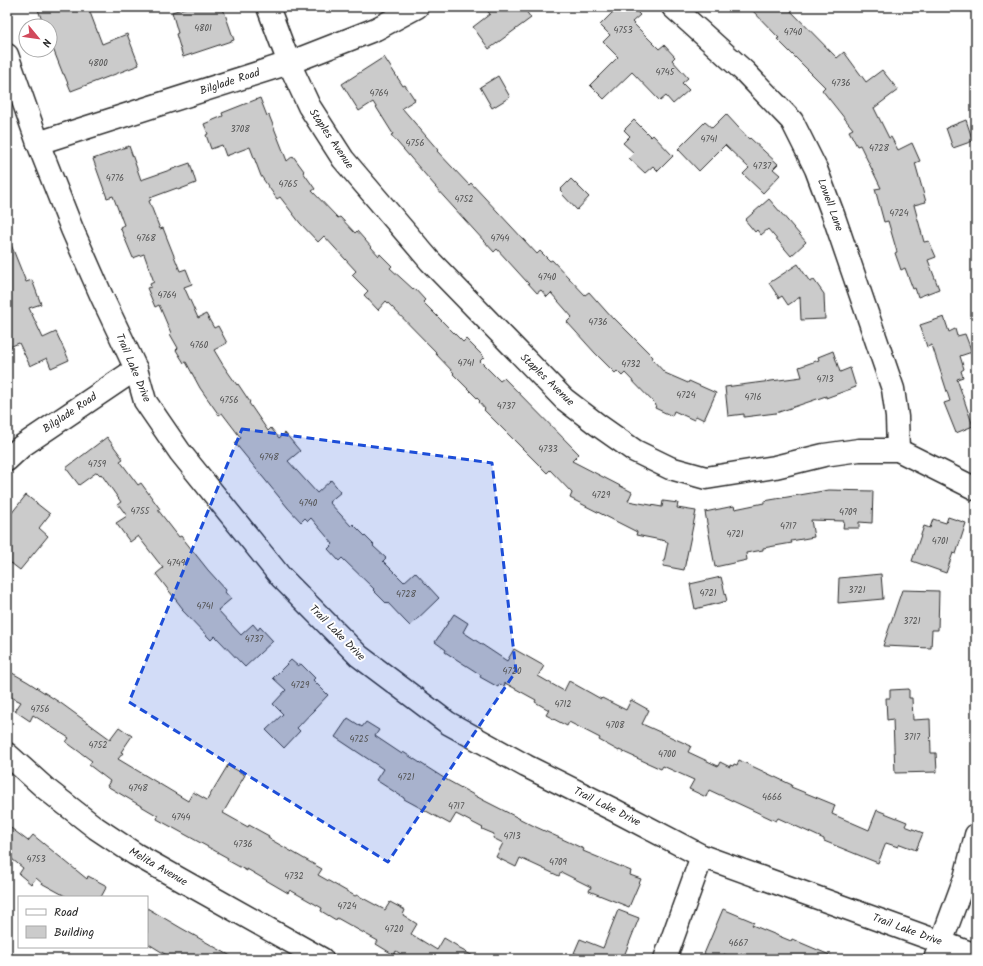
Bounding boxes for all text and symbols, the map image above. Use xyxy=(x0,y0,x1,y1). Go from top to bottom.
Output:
north arrow xyxy=(18,18,58,58)
house number: 4801 xyxy=(194,21,212,36)
house number: 4753 xyxy=(613,23,633,38)
house number: 4740 xyxy=(784,25,803,40)
text: N xyxy=(36,35,55,50)
house number: 4800 xyxy=(88,56,108,71)
street label: Bilglade Road xyxy=(198,64,263,100)
house number: 4745 xyxy=(656,65,676,80)
house number: 4736 xyxy=(831,76,851,91)
house number: 4764 xyxy=(369,86,389,101)
street label: Staples Avenue xyxy=(304,105,358,173)
house number: 3708 xyxy=(230,122,250,137)
house number: 4741 xyxy=(701,132,718,147)
house number: 4756 xyxy=(406,136,424,151)
house number: 4728 xyxy=(869,141,889,156)
house number: 4737 xyxy=(753,159,772,174)
house number: 4776 xyxy=(106,171,124,186)
street label: Lowell Lane xyxy=(812,176,848,234)
house number: 4765 xyxy=(279,177,299,192)
house number: 4752 xyxy=(454,192,474,207)
house number: 4724 xyxy=(889,206,909,221)
house number: 4768 xyxy=(136,231,156,246)
house number: 4744 xyxy=(490,231,510,246)
house number: 4740 xyxy=(538,270,557,285)
house number: 4764 xyxy=(157,288,177,303)
house number: 4736 xyxy=(588,315,608,330)
street label: Trail Lake Drive xyxy=(110,331,156,405)
house number: 4760 xyxy=(190,338,209,353)
street label: Staples Avenue xyxy=(516,349,578,411)
house number: 4741 xyxy=(458,356,475,371)
house number: 4732 xyxy=(621,357,641,372)
house number: 4713 xyxy=(816,372,834,387)
street label: Bilglade Road xyxy=(39,388,101,438)
house number: 4724 xyxy=(676,388,696,403)
house number: 4716 xyxy=(745,390,761,405)
house number: 4756 xyxy=(220,393,238,408)
house number: 4737 xyxy=(497,399,516,414)
house number: 4733 xyxy=(538,442,558,457)
house number: 4748 xyxy=(259,450,279,465)
house number: 4759 xyxy=(88,457,107,472)
house number: 4729 xyxy=(592,488,611,503)
house number: 4740 xyxy=(299,496,318,511)
house number: 4755 xyxy=(131,504,151,519)
house number: 4709 xyxy=(839,505,858,520)
house number: 4717 xyxy=(780,519,797,534)
house number: 4721 xyxy=(726,527,744,542)
house number: 4701 xyxy=(932,534,948,549)
house number: 4749 xyxy=(167,556,186,571)
house number: 3721 xyxy=(848,583,866,598)
house number: 4721 xyxy=(699,586,717,601)
house number: 4728 xyxy=(396,587,416,602)
house number: 4741 xyxy=(197,599,214,614)
street label: Trail Lake Drive xyxy=(305,601,369,665)
house number: 3721 xyxy=(903,614,921,629)
house number: 4737 xyxy=(245,632,264,647)
house number: 4720 xyxy=(503,664,522,679)
house number: 4729 xyxy=(291,678,310,693)
house number: 4712 xyxy=(554,697,572,712)
house number: 4756 xyxy=(31,702,49,717)
house number: 4708 xyxy=(605,718,625,733)
house number: 3717 xyxy=(904,730,921,745)
house number: 4725 xyxy=(349,732,370,747)
house number: 4752 xyxy=(88,738,108,753)
house number: 4700 xyxy=(658,747,677,762)
house number: 4721 xyxy=(397,770,415,785)
house number: 4748 xyxy=(128,781,148,796)
street label: Trail Lake Drive xyxy=(570,782,644,832)
house number: 4666 xyxy=(762,790,782,805)
house number: 4717 xyxy=(448,799,465,814)
house number: 4744 xyxy=(171,810,191,825)
house number: 4713 xyxy=(503,829,521,844)
house number: 4736 xyxy=(233,837,253,852)
street label: Melita Avenue xyxy=(125,843,191,891)
house number: 4753 xyxy=(26,852,46,867)
house number: 4709 xyxy=(549,855,568,870)
house number: 4732 xyxy=(284,869,304,884)
legend xyxy=(18,896,148,948)
house number: 4724 xyxy=(337,899,357,914)
text: Road xyxy=(54,903,79,922)
street label: Trail Lake Drive xyxy=(870,909,944,951)
house number: 4720 xyxy=(385,922,404,937)
text: Building xyxy=(54,923,94,942)
house number: 4667 xyxy=(728,936,748,951)

